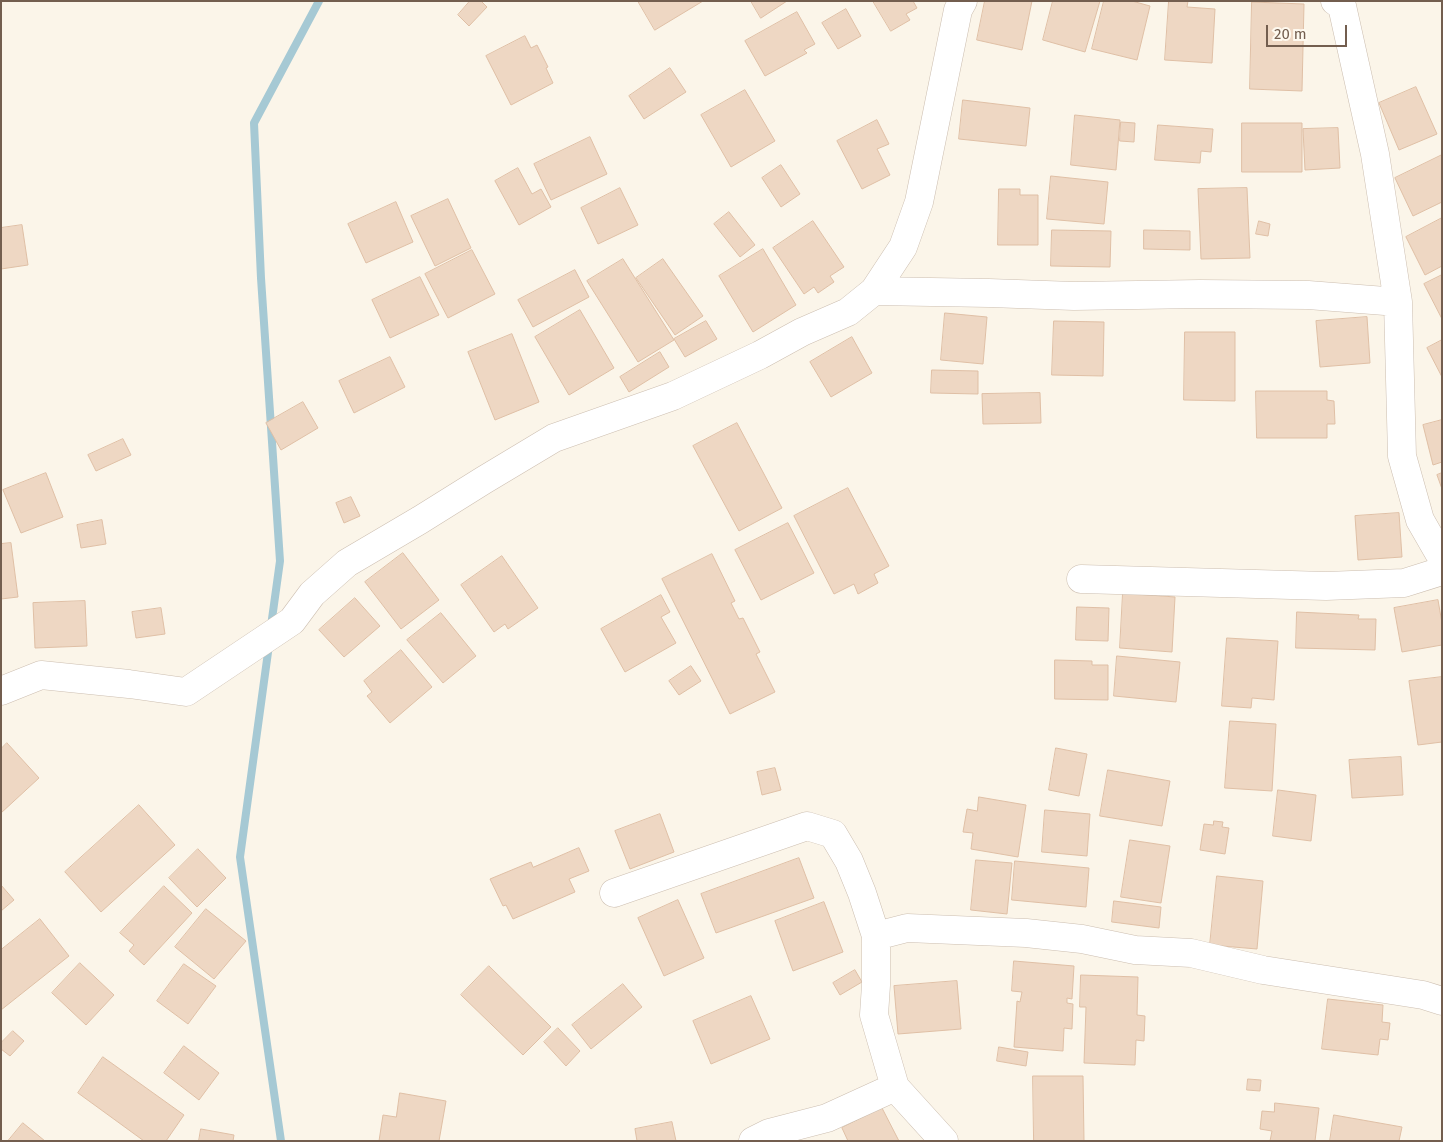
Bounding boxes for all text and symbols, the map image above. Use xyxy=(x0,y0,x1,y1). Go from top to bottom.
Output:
scale bar xyxy=(1268,15,1349,47)
text: 20 m xyxy=(1274,25,1307,43)

